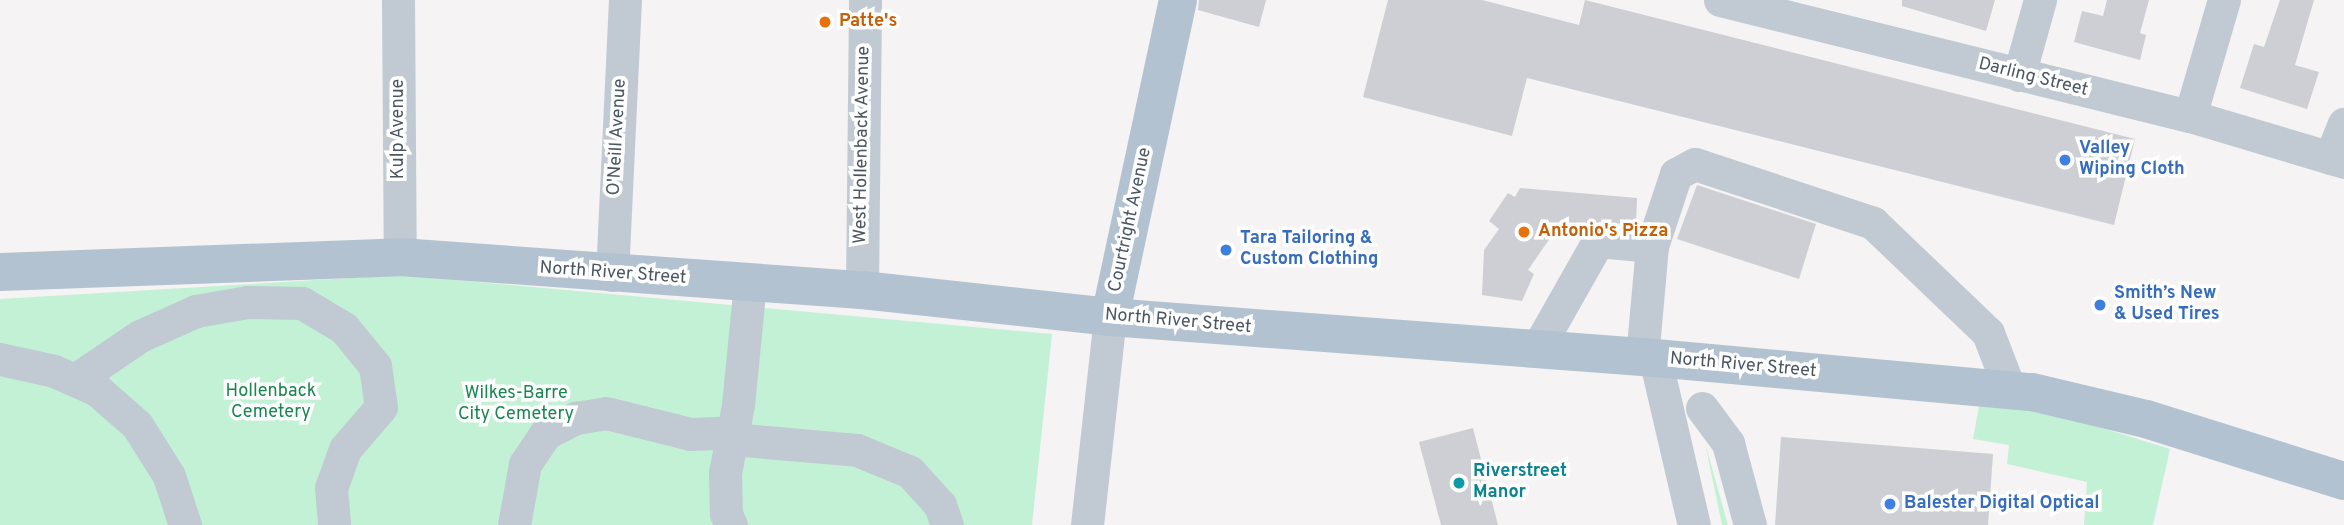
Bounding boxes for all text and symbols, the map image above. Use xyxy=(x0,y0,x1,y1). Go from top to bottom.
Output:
place label: Patte's xyxy=(839,11,897,33)
marker: Patte's xyxy=(817,14,833,30)
street label: West Hollenback Avenue xyxy=(850,45,876,245)
street label: Darling Street xyxy=(1976,54,2090,102)
street label: Kulp Avenue xyxy=(388,78,410,180)
street label: O'Neill Avenue xyxy=(604,78,632,196)
place label: Valley Wiping Cloth xyxy=(2079,139,2185,182)
street label: Courtright Avenue xyxy=(1105,145,1157,295)
marker: Valley Wiping Cloth xyxy=(2057,152,2073,168)
place label: Antonio's Pizza xyxy=(1538,221,1668,243)
marker: Antonio's Pizza xyxy=(1516,224,1532,240)
place label: Tara Tailoring & Custom Clothing xyxy=(1240,229,1378,272)
marker: Tara Tailoring & Custom Clothing xyxy=(1218,242,1234,258)
street label: North River Street xyxy=(539,258,687,290)
place label: Smith’s New & Used Tires xyxy=(2114,284,2220,326)
marker: Smith’s New & Used Tires xyxy=(2092,297,2108,313)
street label: North River Street xyxy=(1104,305,1252,339)
street label: North River Street xyxy=(1669,349,1817,383)
park label: Hollenback Cemetery xyxy=(226,382,316,424)
park label: Wilkes-Barre City Cemetery xyxy=(458,384,574,426)
place label: Riverstreet Manor xyxy=(1473,462,1567,504)
marker: Riverstreet Manor xyxy=(1451,475,1467,491)
place label: Balester Digital Optical xyxy=(1904,493,2099,515)
marker: Balester Digital Optical xyxy=(1882,496,1898,512)

